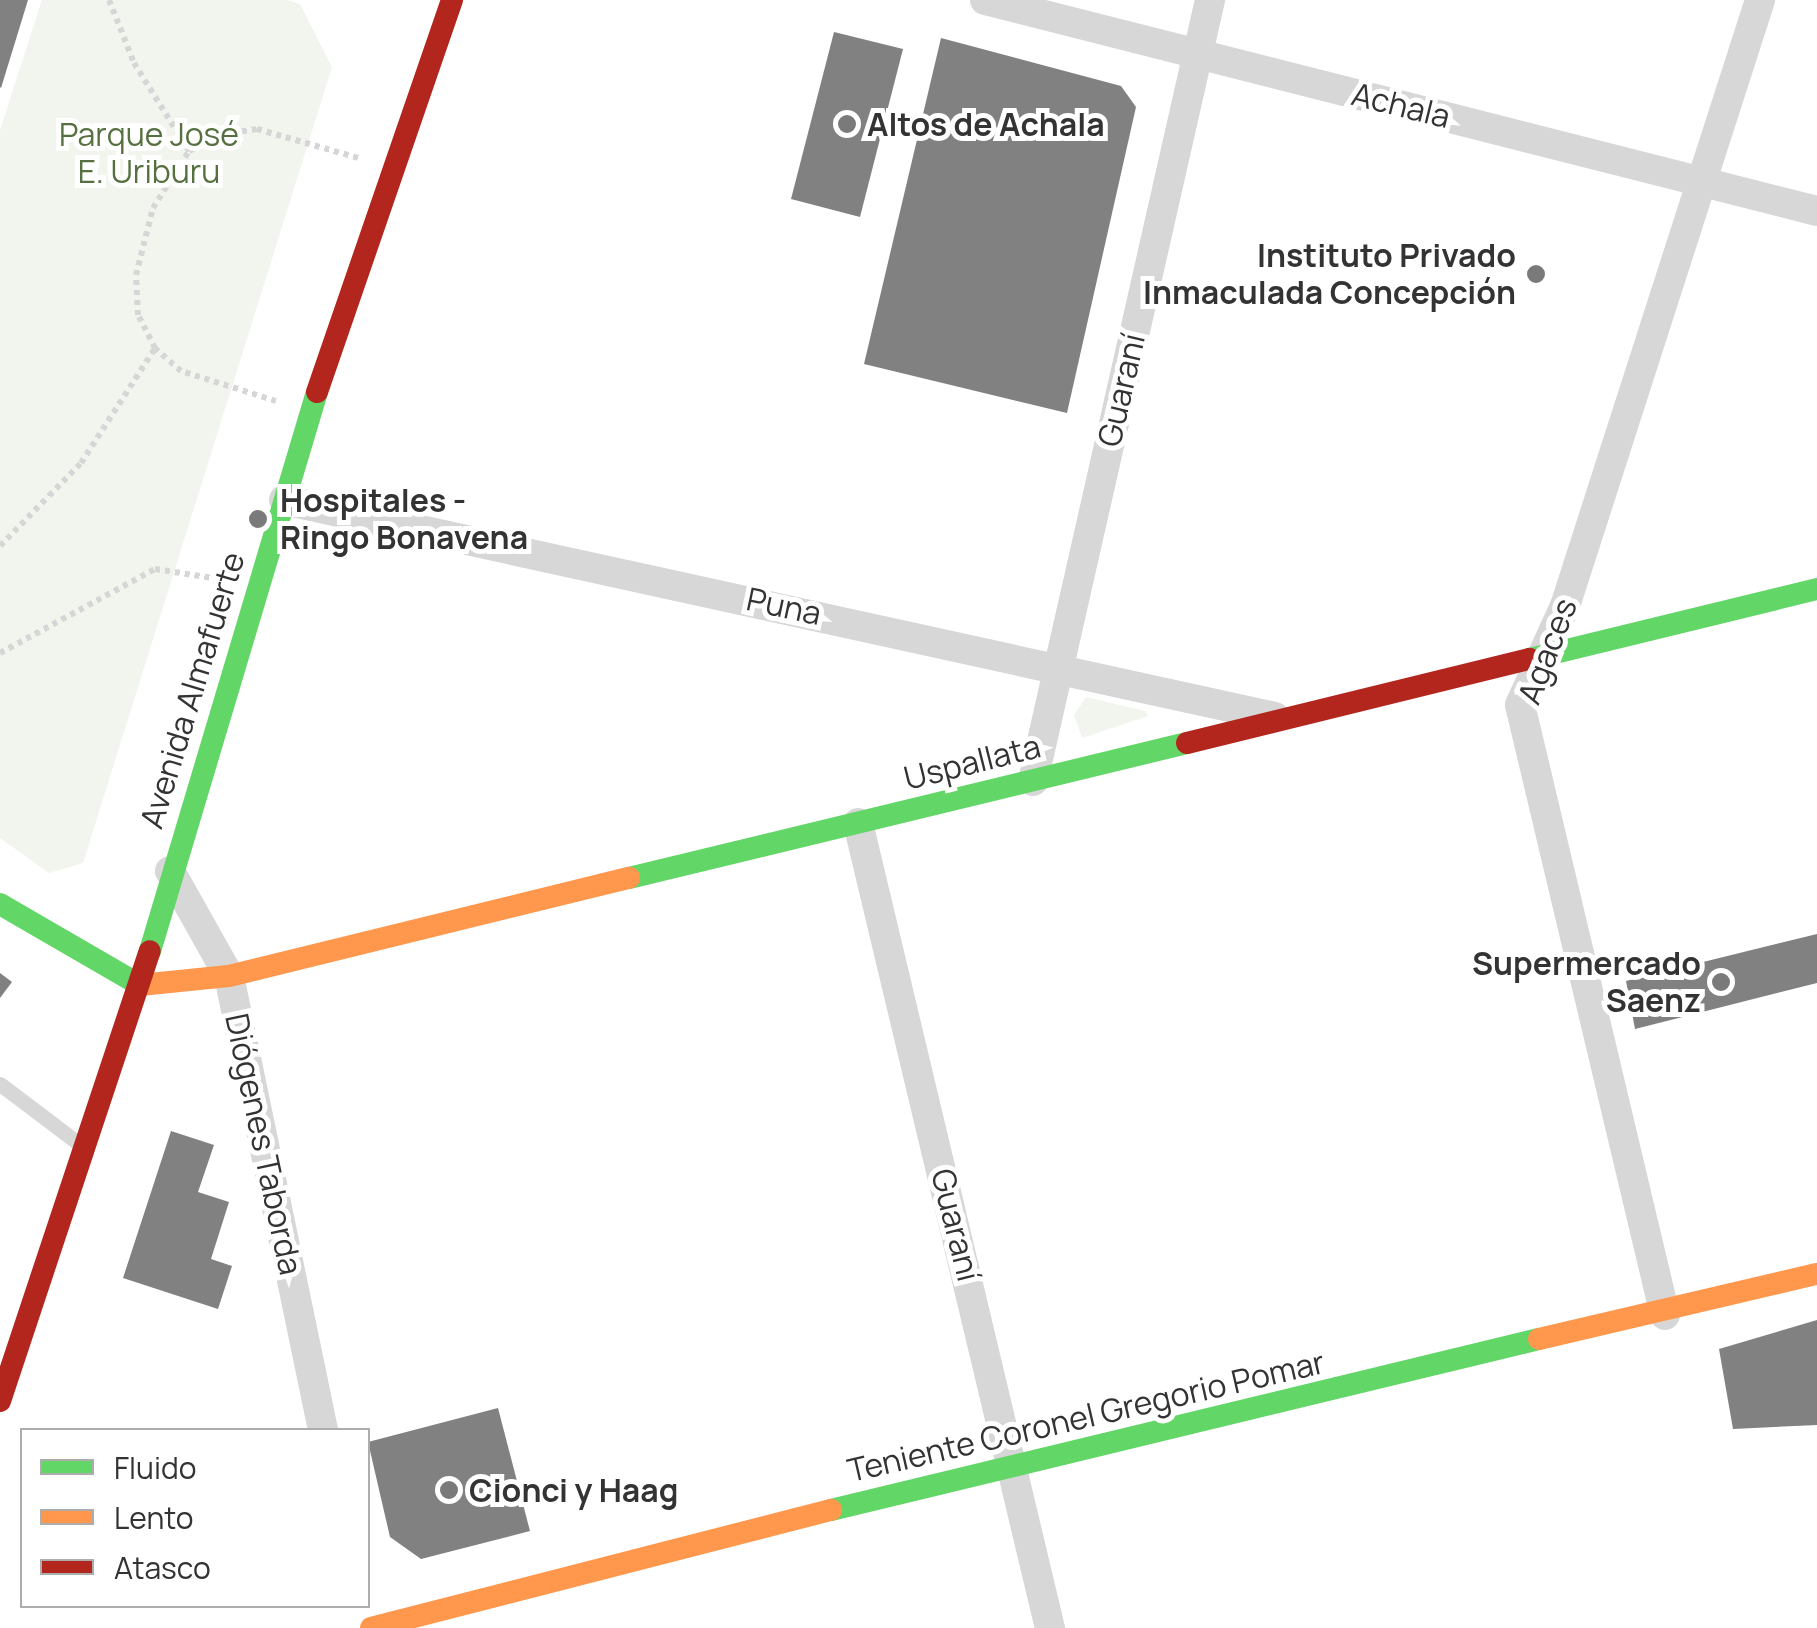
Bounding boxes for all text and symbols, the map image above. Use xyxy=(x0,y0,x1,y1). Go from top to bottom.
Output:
street label: Achala xyxy=(1348,74,1454,136)
place label: Altos de Achala xyxy=(867,105,1105,143)
marker: Altos de Achala xyxy=(836,113,858,135)
park label: Parque José E. Uriburu xyxy=(59,116,239,191)
place label: Instituto Privado Inmaculada Concepción xyxy=(1143,237,1516,312)
marker: Instituto Privado Inmaculada Concepción xyxy=(1525,263,1547,285)
street label: Guaraní xyxy=(1089,330,1153,450)
place label: Hospitales - Ringo Bonavena xyxy=(280,482,528,557)
marker: Hospitales - Ringo Bonavena xyxy=(245,506,271,532)
street label: Avenida Almafuerte xyxy=(132,547,252,833)
street label: Puna xyxy=(743,579,825,633)
street label: Agaces xyxy=(1509,593,1585,709)
street label: Uspallata xyxy=(900,727,1044,797)
place label: Supermercado Saenz xyxy=(1472,945,1701,1020)
marker: Supermercado Saenz xyxy=(1710,971,1732,993)
street label: Diógenes Taborda xyxy=(218,1010,310,1278)
street label: Guaraní xyxy=(924,1165,988,1285)
street label: Teniente Coronel Gregorio Pomar xyxy=(844,1342,1328,1490)
legend xyxy=(20,1428,370,1608)
text: Fluido xyxy=(114,1447,196,1488)
place label: Cionci y Haag xyxy=(469,1471,678,1509)
marker: Cionci y Haag xyxy=(438,1479,460,1501)
text: Lento xyxy=(114,1497,193,1538)
text: Atasco xyxy=(114,1547,211,1588)

